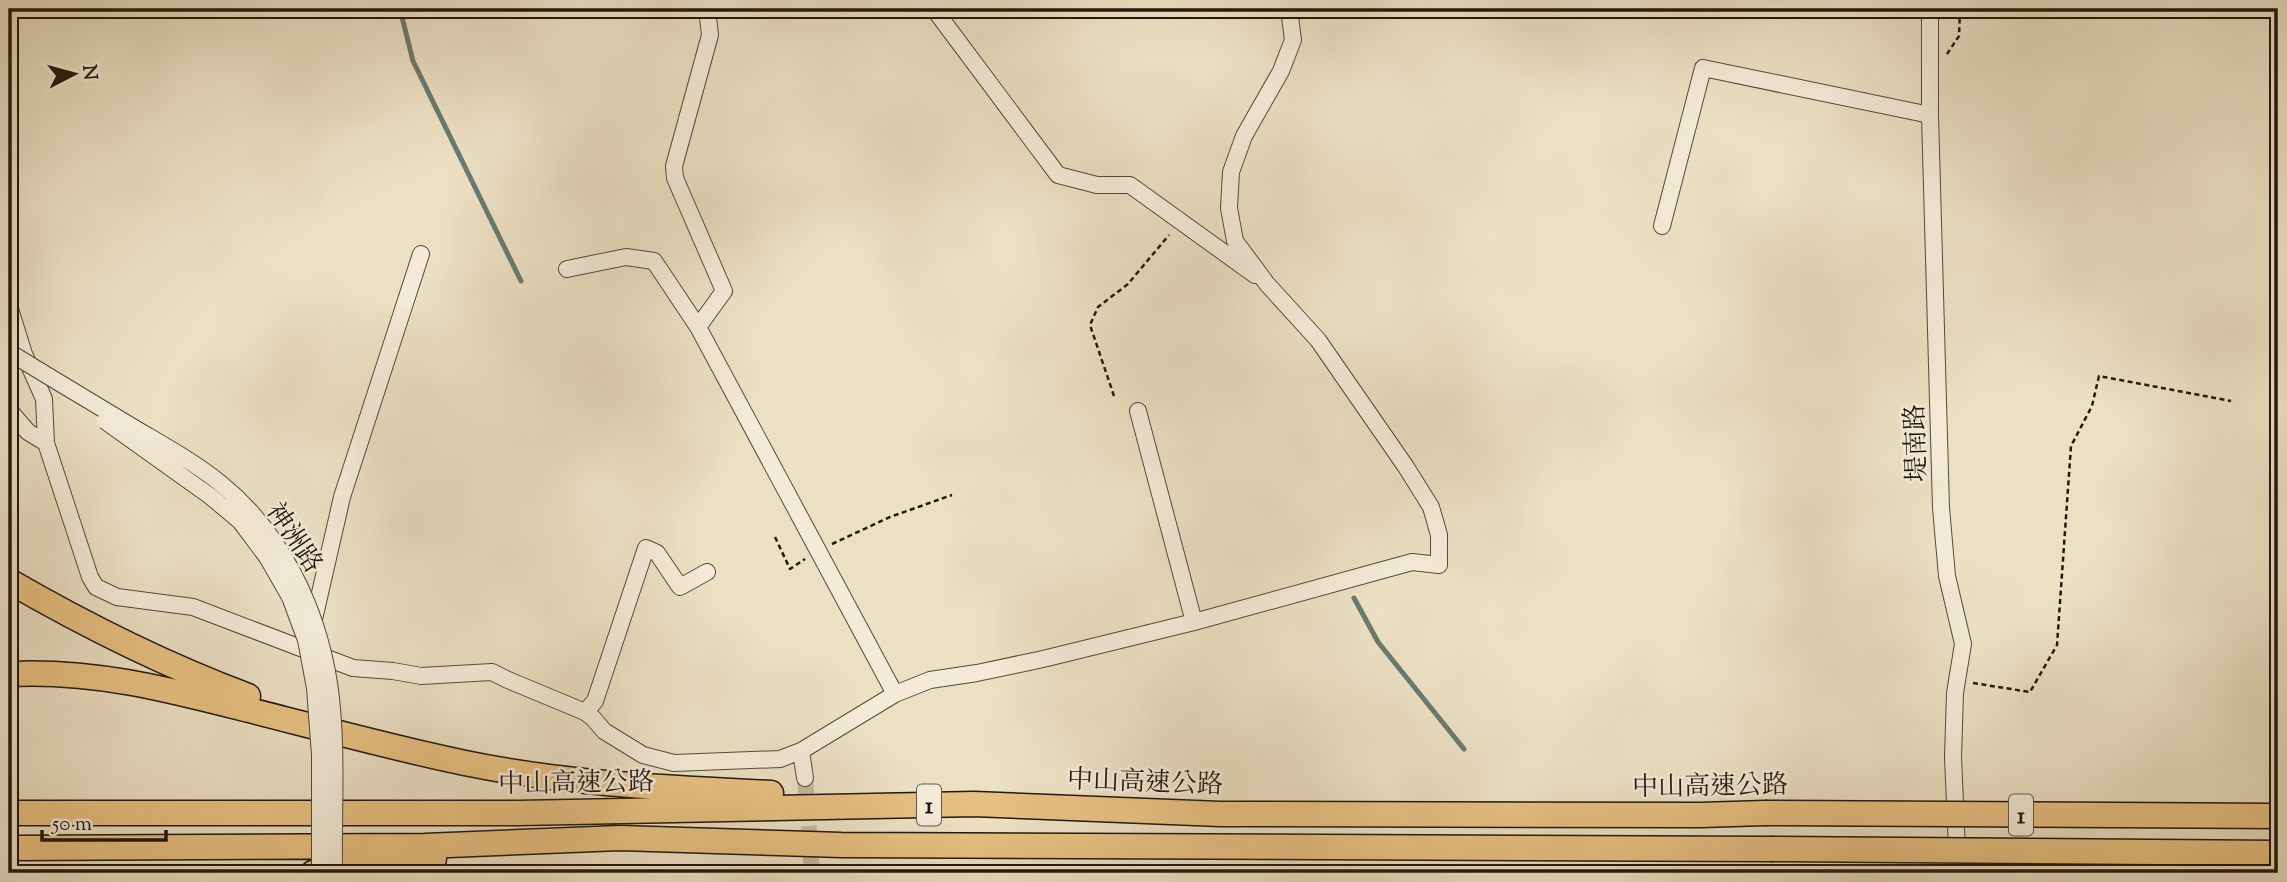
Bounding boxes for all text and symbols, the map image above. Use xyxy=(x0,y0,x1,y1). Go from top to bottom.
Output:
north arrow xyxy=(38,38,108,108)
text: N xyxy=(74,64,103,81)
street label: 堤南路 xyxy=(1898,403,1937,483)
street label: 神洲路 xyxy=(256,496,330,581)
street label: 中山高速公路 xyxy=(1066,762,1224,805)
street label: 中山高速公路 xyxy=(498,765,654,804)
street label: 中山高速公路 xyxy=(1632,768,1788,807)
road number: 1 xyxy=(917,784,941,826)
road number: 1 xyxy=(2009,794,2033,836)
scale bar xyxy=(42,798,166,842)
text: 50 m xyxy=(51,810,92,840)

